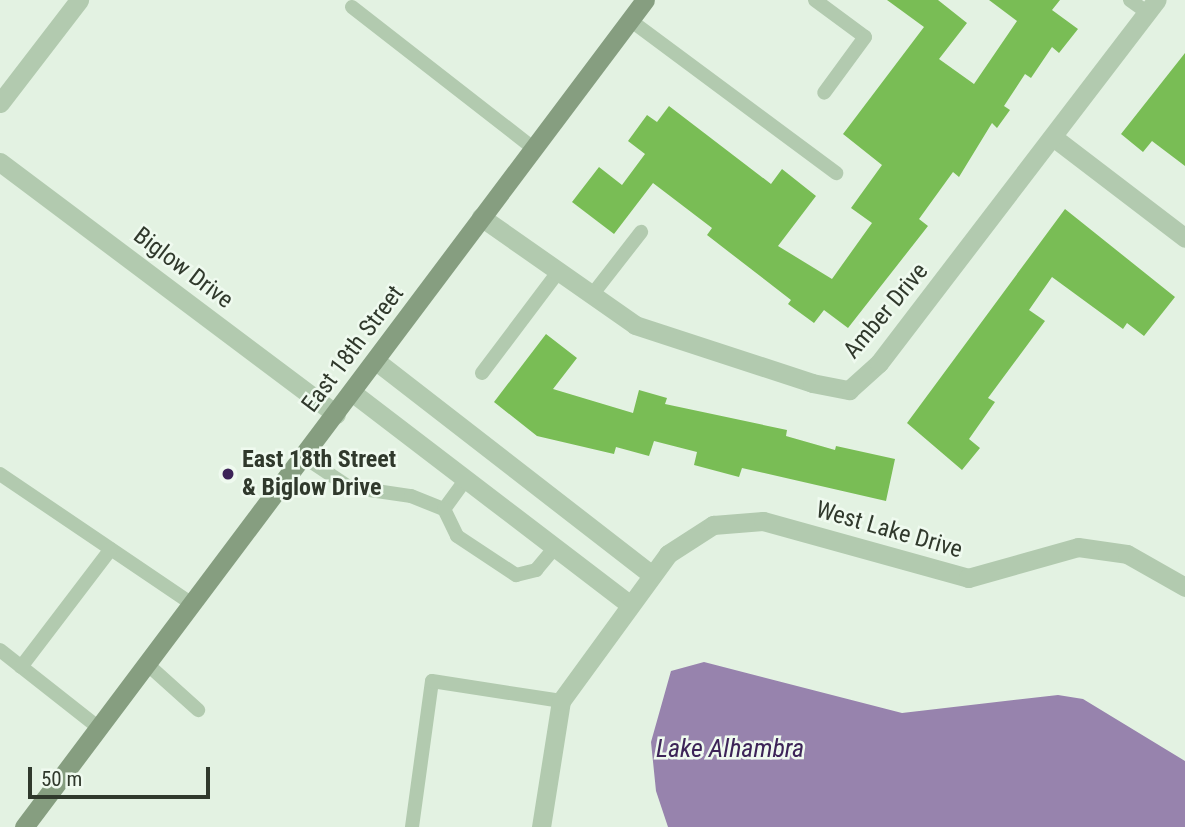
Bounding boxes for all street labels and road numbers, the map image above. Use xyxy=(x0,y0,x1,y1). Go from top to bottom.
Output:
street label: Biglow Drive xyxy=(128,221,238,315)
street label: Amber Drive xyxy=(838,257,934,365)
street label: East 18th Street xyxy=(296,280,410,418)
street label: West Lake Drive xyxy=(813,495,965,565)

